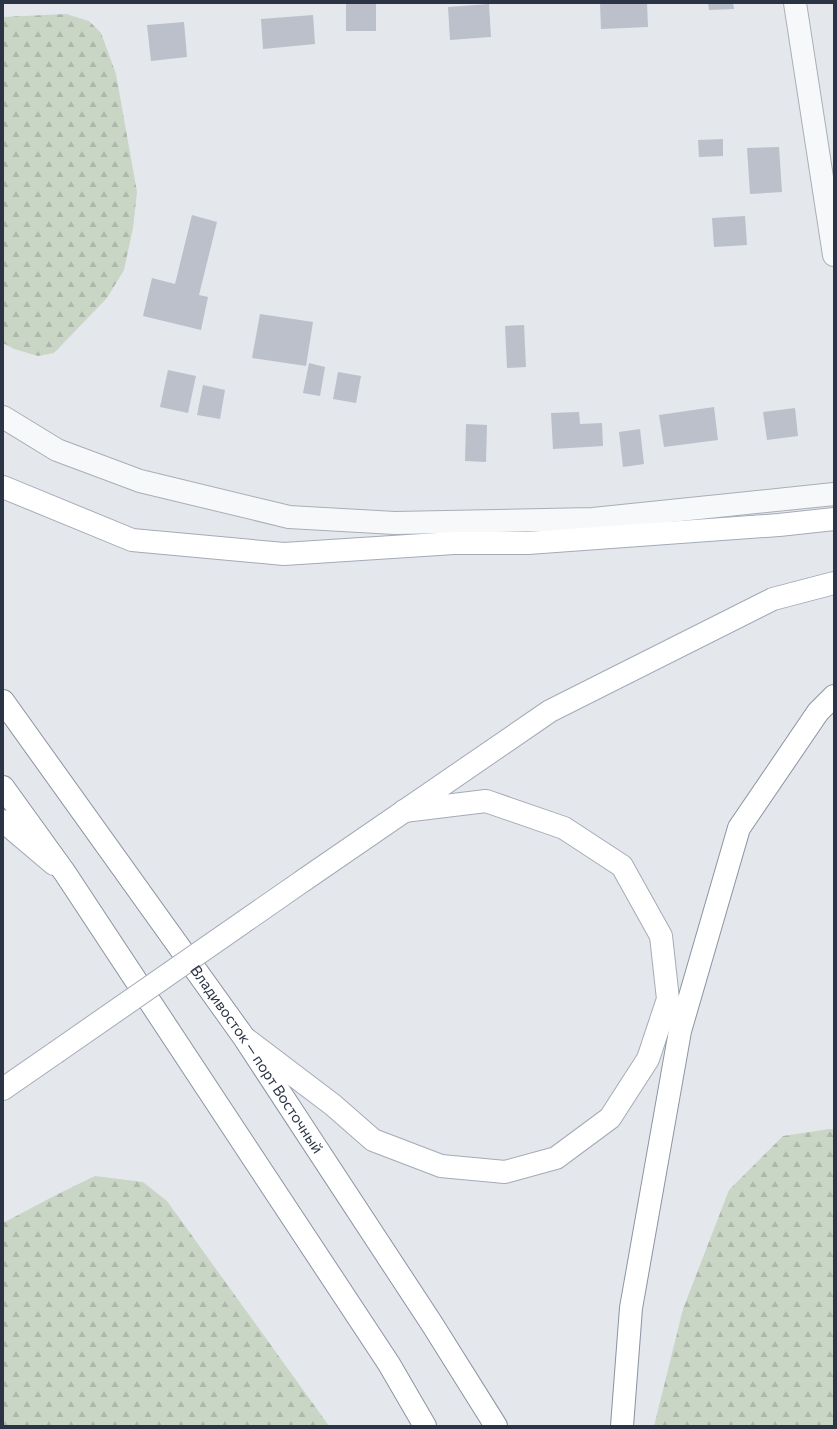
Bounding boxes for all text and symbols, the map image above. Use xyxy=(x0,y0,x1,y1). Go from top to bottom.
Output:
street label: Владивосток — порт Восточный xyxy=(187,961,327,1156)

